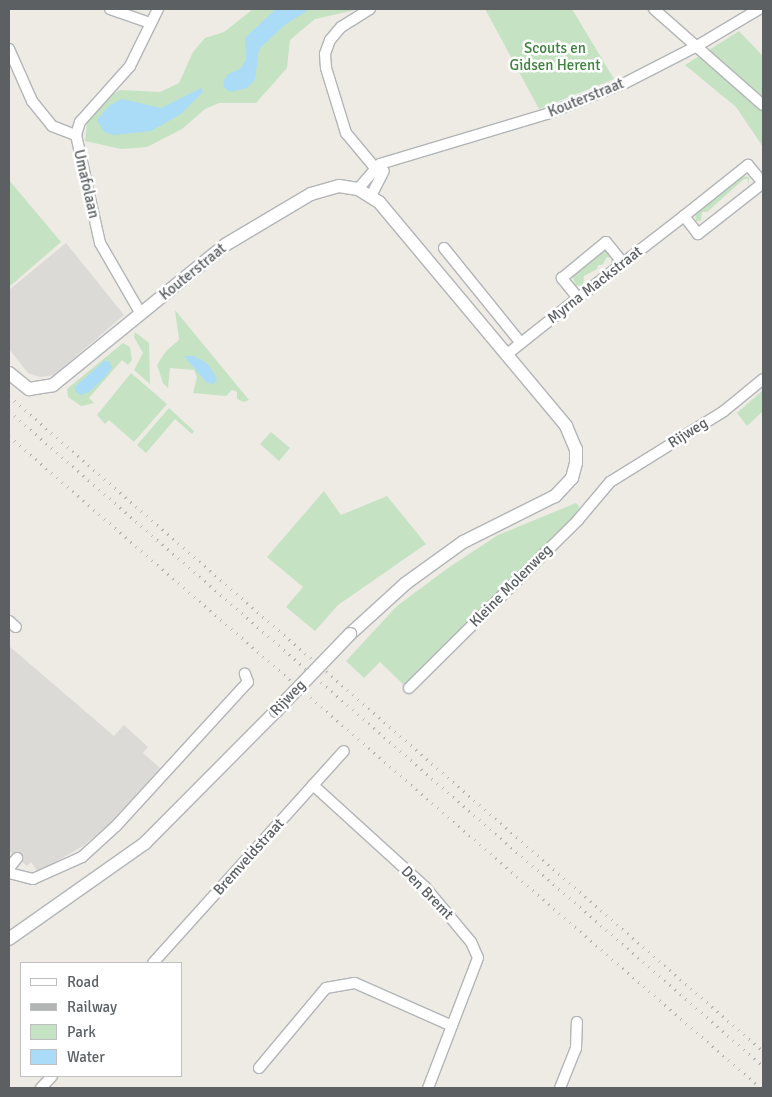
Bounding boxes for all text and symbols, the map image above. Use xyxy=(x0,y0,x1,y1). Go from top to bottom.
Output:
park label: Scouts en Gidsen Herent xyxy=(509,39,601,74)
street label: Kouterstraat xyxy=(545,75,627,121)
street label: Umafolaan xyxy=(69,148,103,220)
street label: Kouterstraat xyxy=(156,240,230,304)
street label: Myrna Mackstraat xyxy=(544,242,646,328)
street label: Rijweg xyxy=(665,414,711,452)
street label: Kleine Molenweg xyxy=(466,541,556,631)
street label: Rijweg xyxy=(267,676,309,720)
street label: Bremveldstraat xyxy=(210,815,288,899)
street label: Den Bremt xyxy=(397,862,457,924)
legend xyxy=(20,962,182,1077)
text: Road xyxy=(67,973,99,991)
text: Railway xyxy=(67,998,117,1016)
text: Park xyxy=(67,1023,96,1041)
text: Water xyxy=(67,1048,105,1066)

